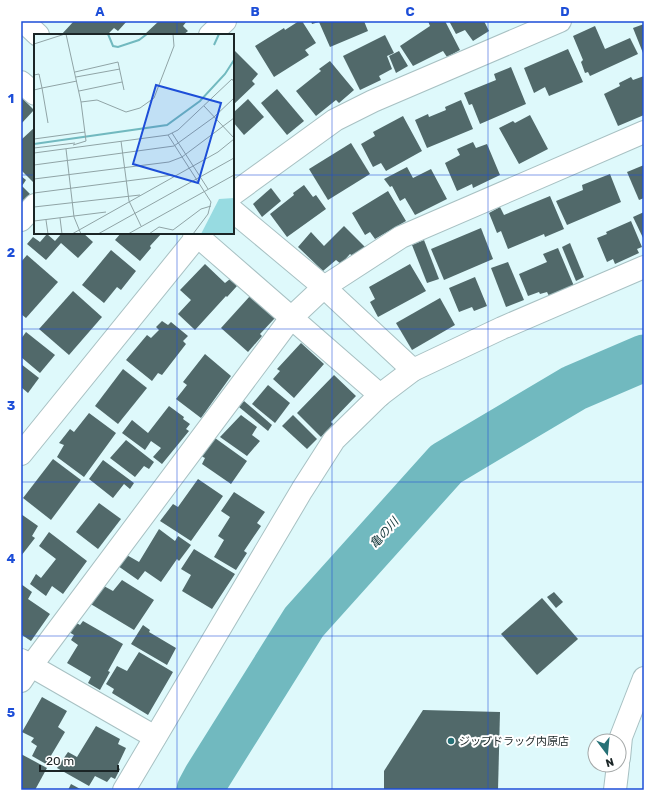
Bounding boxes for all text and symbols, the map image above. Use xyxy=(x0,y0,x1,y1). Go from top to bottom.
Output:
text: A xyxy=(95,4,105,19)
text: B xyxy=(250,4,260,19)
text: C xyxy=(405,4,415,19)
text: D xyxy=(560,4,570,19)
inset map xyxy=(34,34,234,234)
text: 1 xyxy=(8,91,14,106)
text: 2 xyxy=(7,245,15,260)
text: 3 xyxy=(7,398,16,413)
water label: 亀の川 xyxy=(367,513,403,551)
text: 4 xyxy=(7,551,16,566)
text: 5 xyxy=(7,705,15,720)
north arrow xyxy=(587,733,627,773)
place label: ジップドラッグ内原店 xyxy=(459,735,569,748)
marker: ジップドラッグ内原店 xyxy=(446,736,456,746)
scale bar xyxy=(40,747,118,773)
text: 20 m xyxy=(46,754,74,768)
text: N xyxy=(604,755,615,769)

